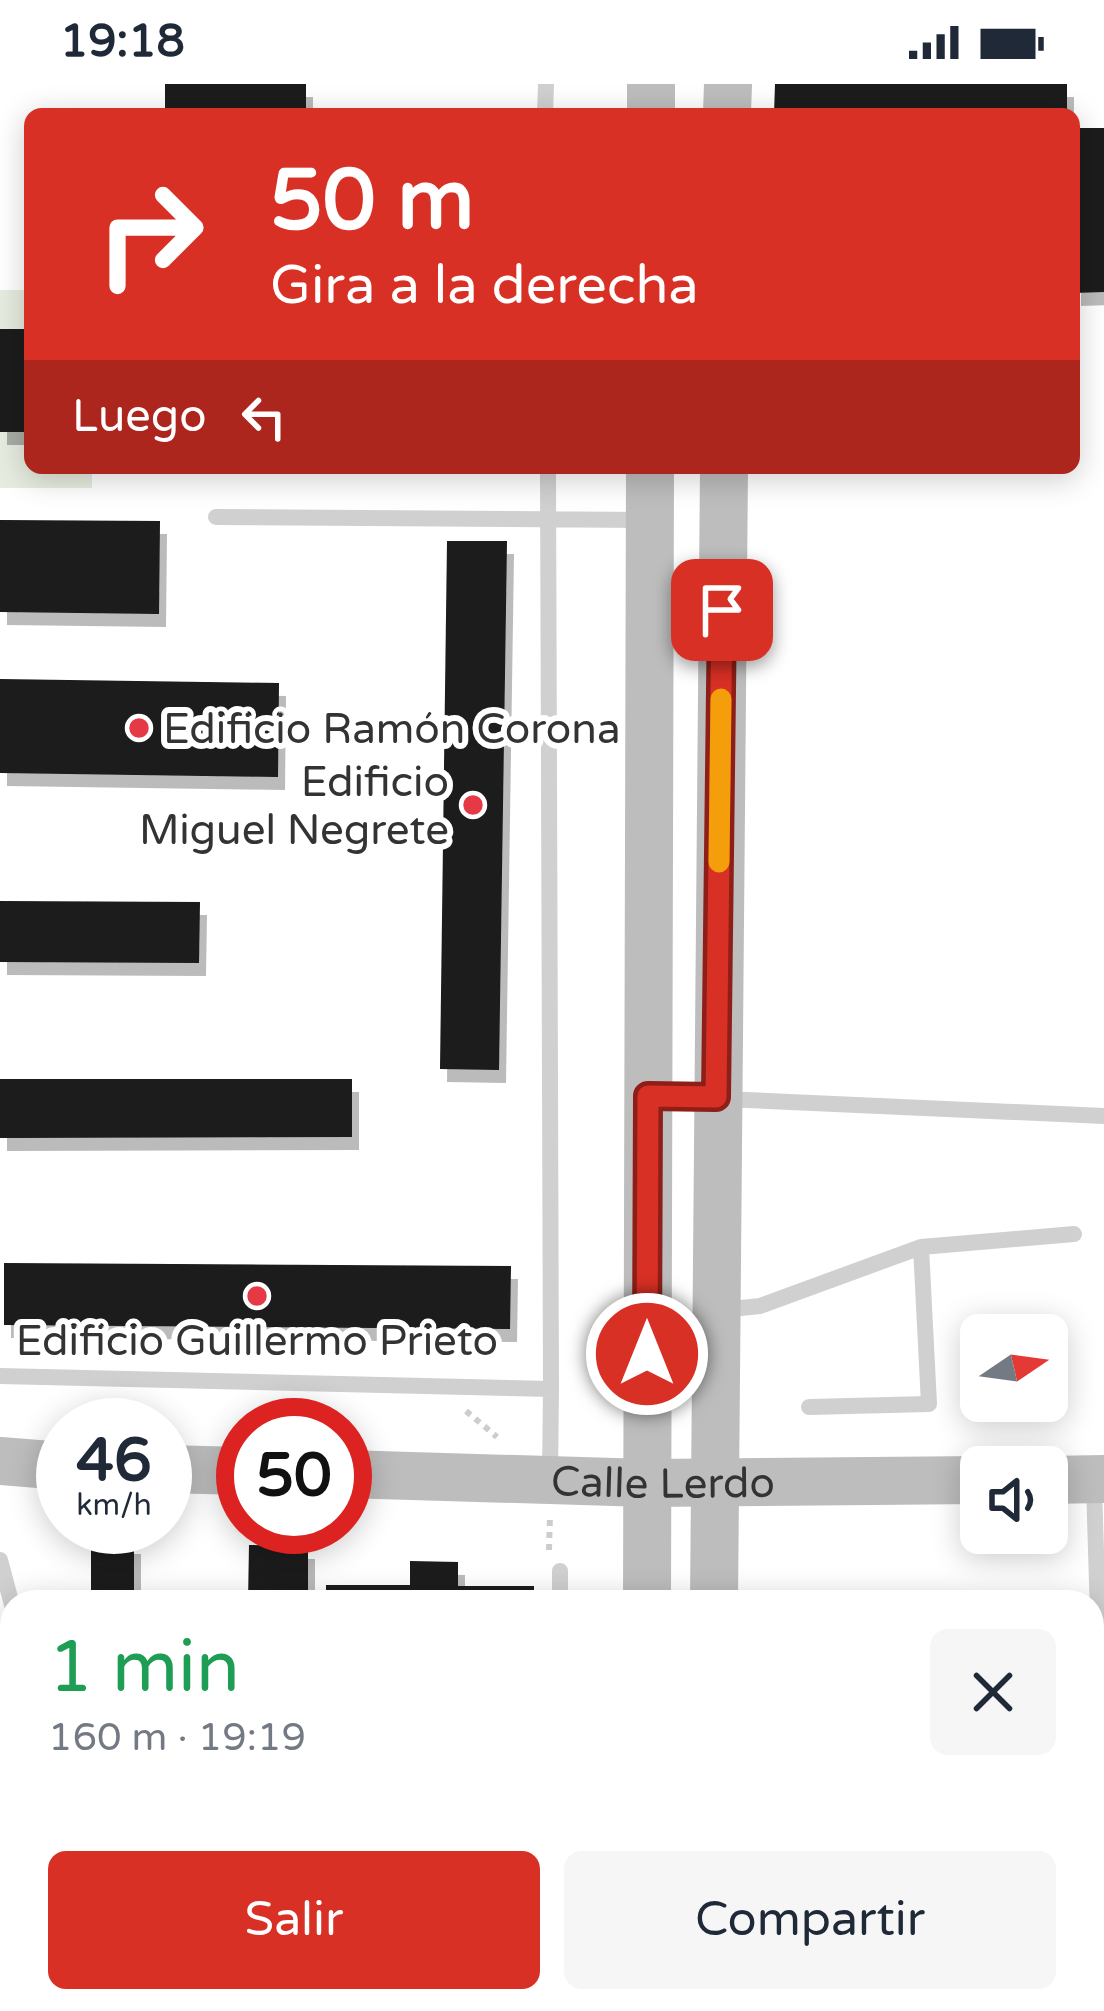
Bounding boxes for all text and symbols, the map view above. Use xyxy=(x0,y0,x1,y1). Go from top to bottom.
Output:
text: 19:18 xyxy=(60,15,185,69)
text: 50 m xyxy=(270,151,474,252)
icon: right xyxy=(72,156,228,312)
text: Gira a la derecha xyxy=(270,253,699,318)
icon: left xyxy=(231,384,297,450)
text: Luego xyxy=(72,390,207,444)
pin xyxy=(671,559,773,661)
icon: arrive xyxy=(689,577,755,643)
place label: Edificio Ramón Corona xyxy=(163,704,621,755)
marker: Edificio Ramón Corona xyxy=(126,715,152,741)
place label: Edificio Miguel Negrete xyxy=(139,757,449,856)
marker: Edificio Miguel Negrete xyxy=(460,792,486,818)
marker: Edificio Guillermo Prieto xyxy=(244,1283,270,1309)
position arrow xyxy=(584,1291,710,1417)
north arrow xyxy=(960,1314,1068,1422)
map controls xyxy=(960,1314,1068,1554)
place label: Edificio Guillermo Prieto xyxy=(16,1316,498,1367)
speed limit sign: 50 xyxy=(216,1398,372,1554)
text: 46 xyxy=(76,1425,152,1497)
button: sound xyxy=(960,1446,1068,1554)
street label: Calle Lerdo xyxy=(550,1456,775,1510)
text: km/h xyxy=(76,1487,152,1524)
text: 1 min xyxy=(48,1625,240,1712)
button: close xyxy=(930,1629,1056,1755)
text: 160 m · 19:19 xyxy=(48,1714,306,1761)
button: Salir xyxy=(48,1851,540,1989)
button: Compartir xyxy=(564,1851,1056,1989)

